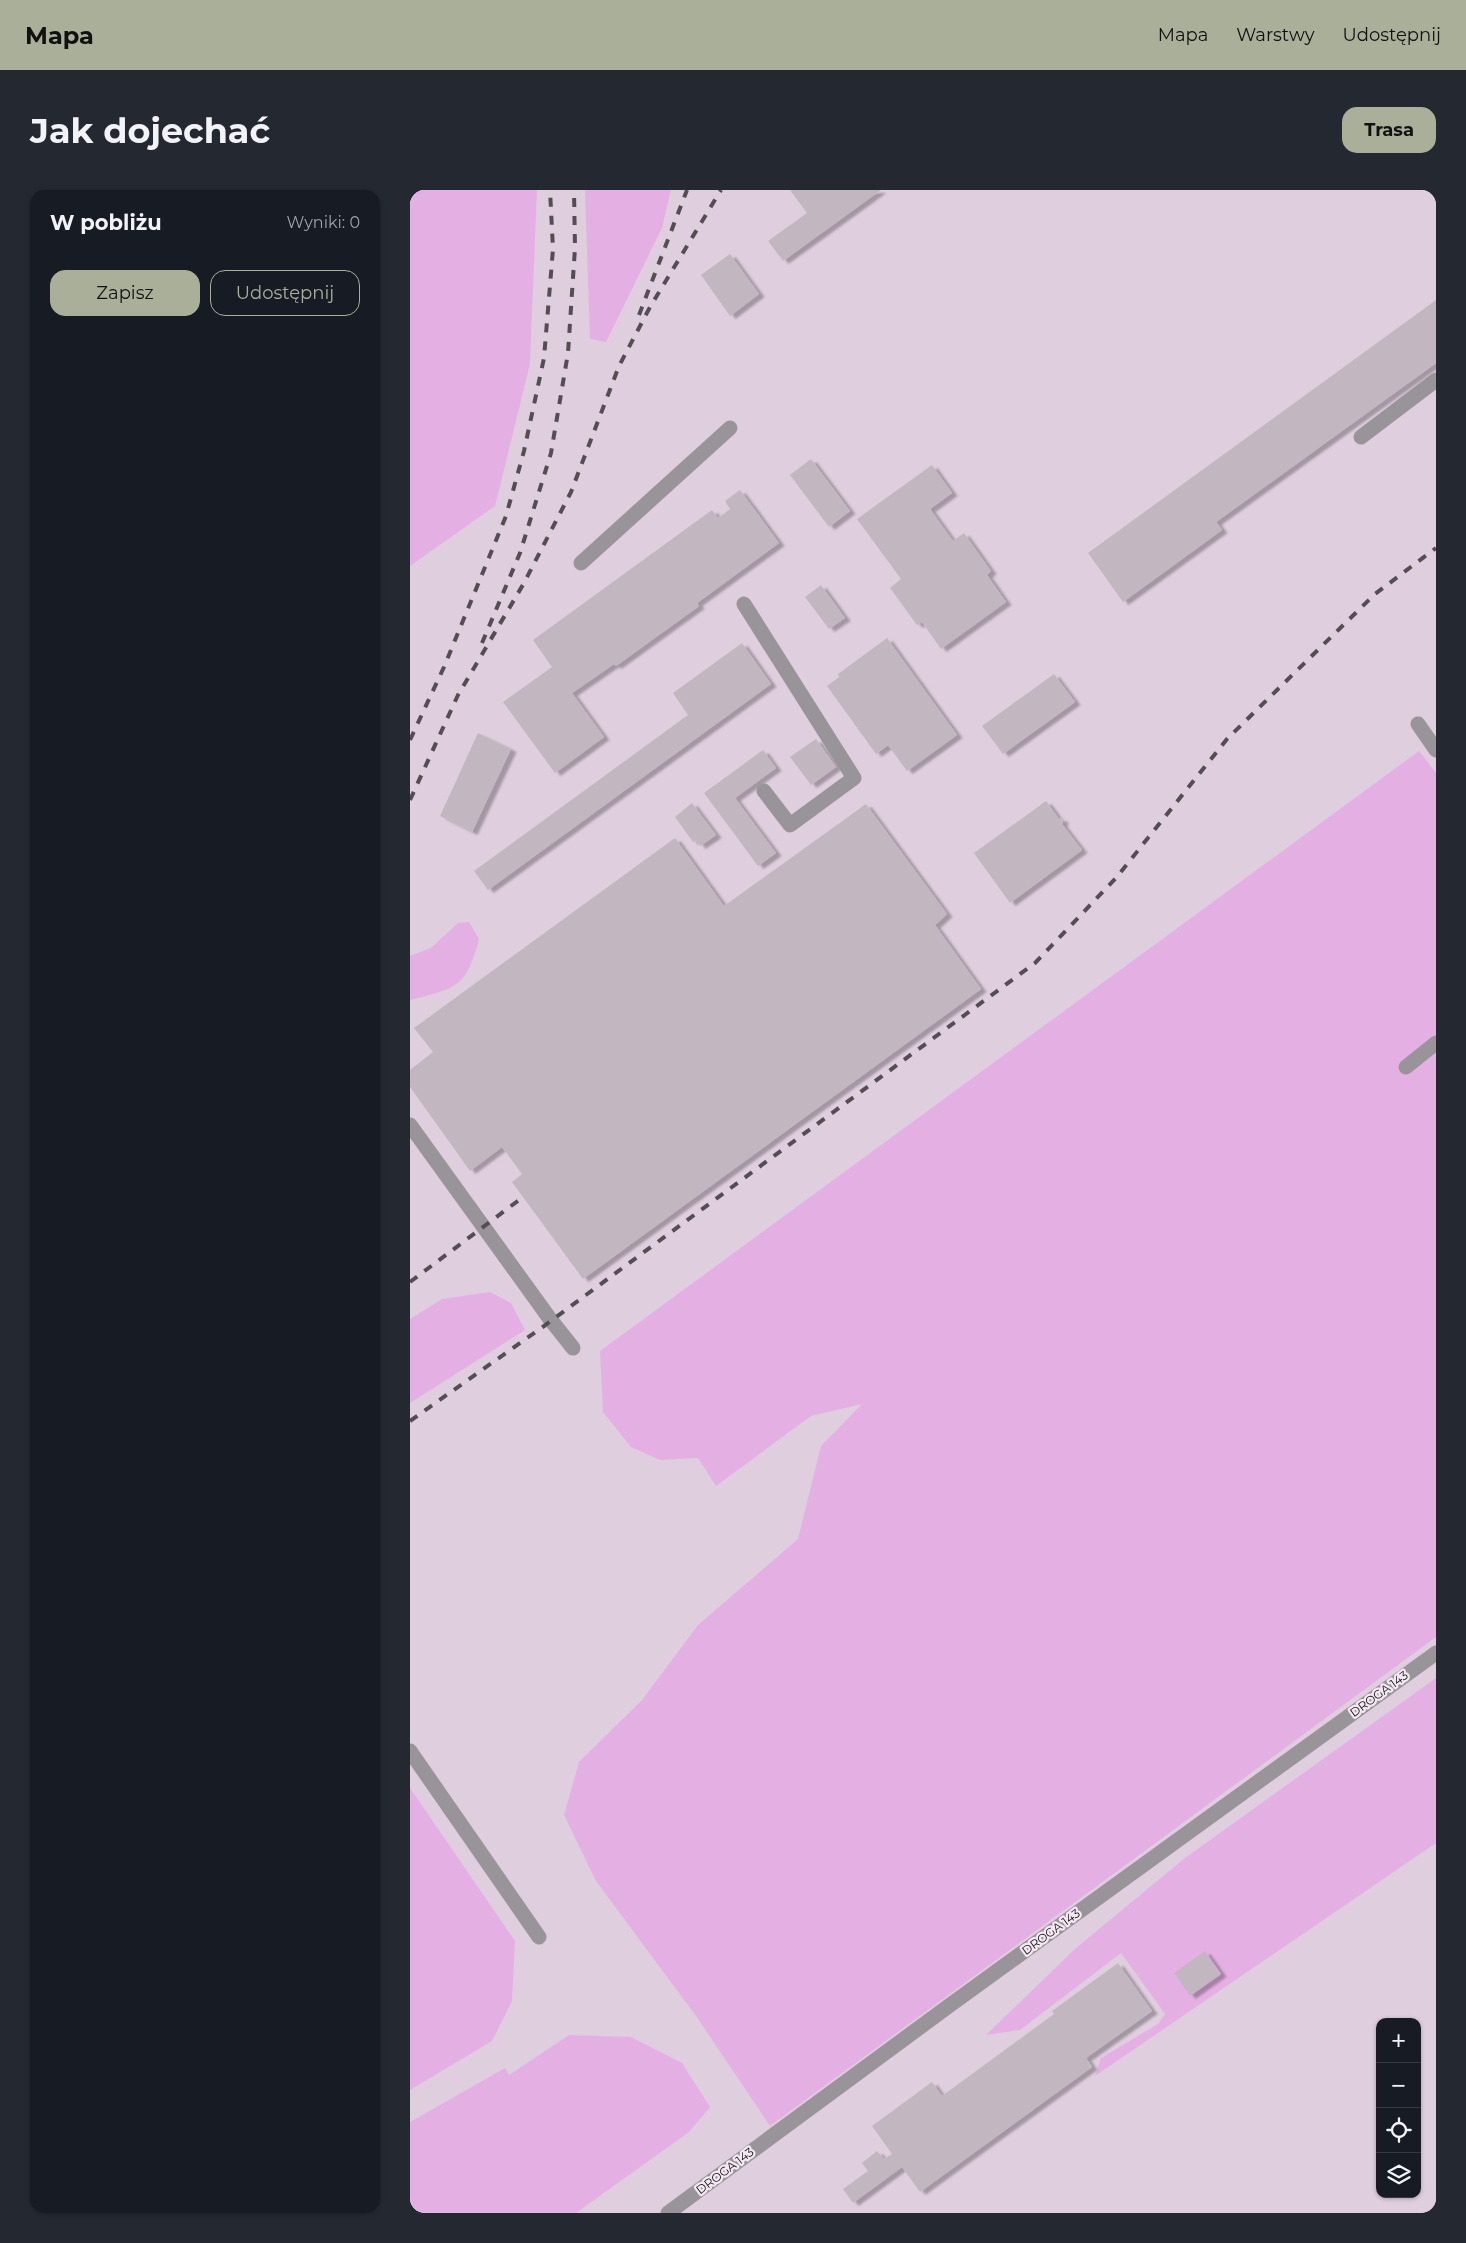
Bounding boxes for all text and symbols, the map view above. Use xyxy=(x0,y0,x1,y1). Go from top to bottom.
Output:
text: Mapa xyxy=(25,21,94,50)
text: Mapa xyxy=(1158,24,1208,46)
text: Warstwy xyxy=(1236,24,1314,46)
text: Udostępnij xyxy=(1342,24,1441,46)
button: Trasa xyxy=(1342,107,1436,153)
text: Jak dojechać xyxy=(30,109,270,152)
text: W pobliżu xyxy=(50,210,162,235)
text: Wyniki: 0 xyxy=(286,213,360,232)
button: Zapisz xyxy=(50,270,200,316)
button: Udostępnij xyxy=(210,270,360,316)
street label: DROGA 143 xyxy=(1347,1667,1411,1720)
street label: DROGA 143 xyxy=(1019,1905,1083,1958)
map controls xyxy=(1376,2018,1421,2198)
button: + xyxy=(1376,2018,1421,2063)
button: − xyxy=(1376,2063,1421,2108)
button: locate xyxy=(1376,2108,1421,2153)
street label: DROGA 143 xyxy=(693,2144,757,2197)
button: layers xyxy=(1376,2153,1421,2198)

